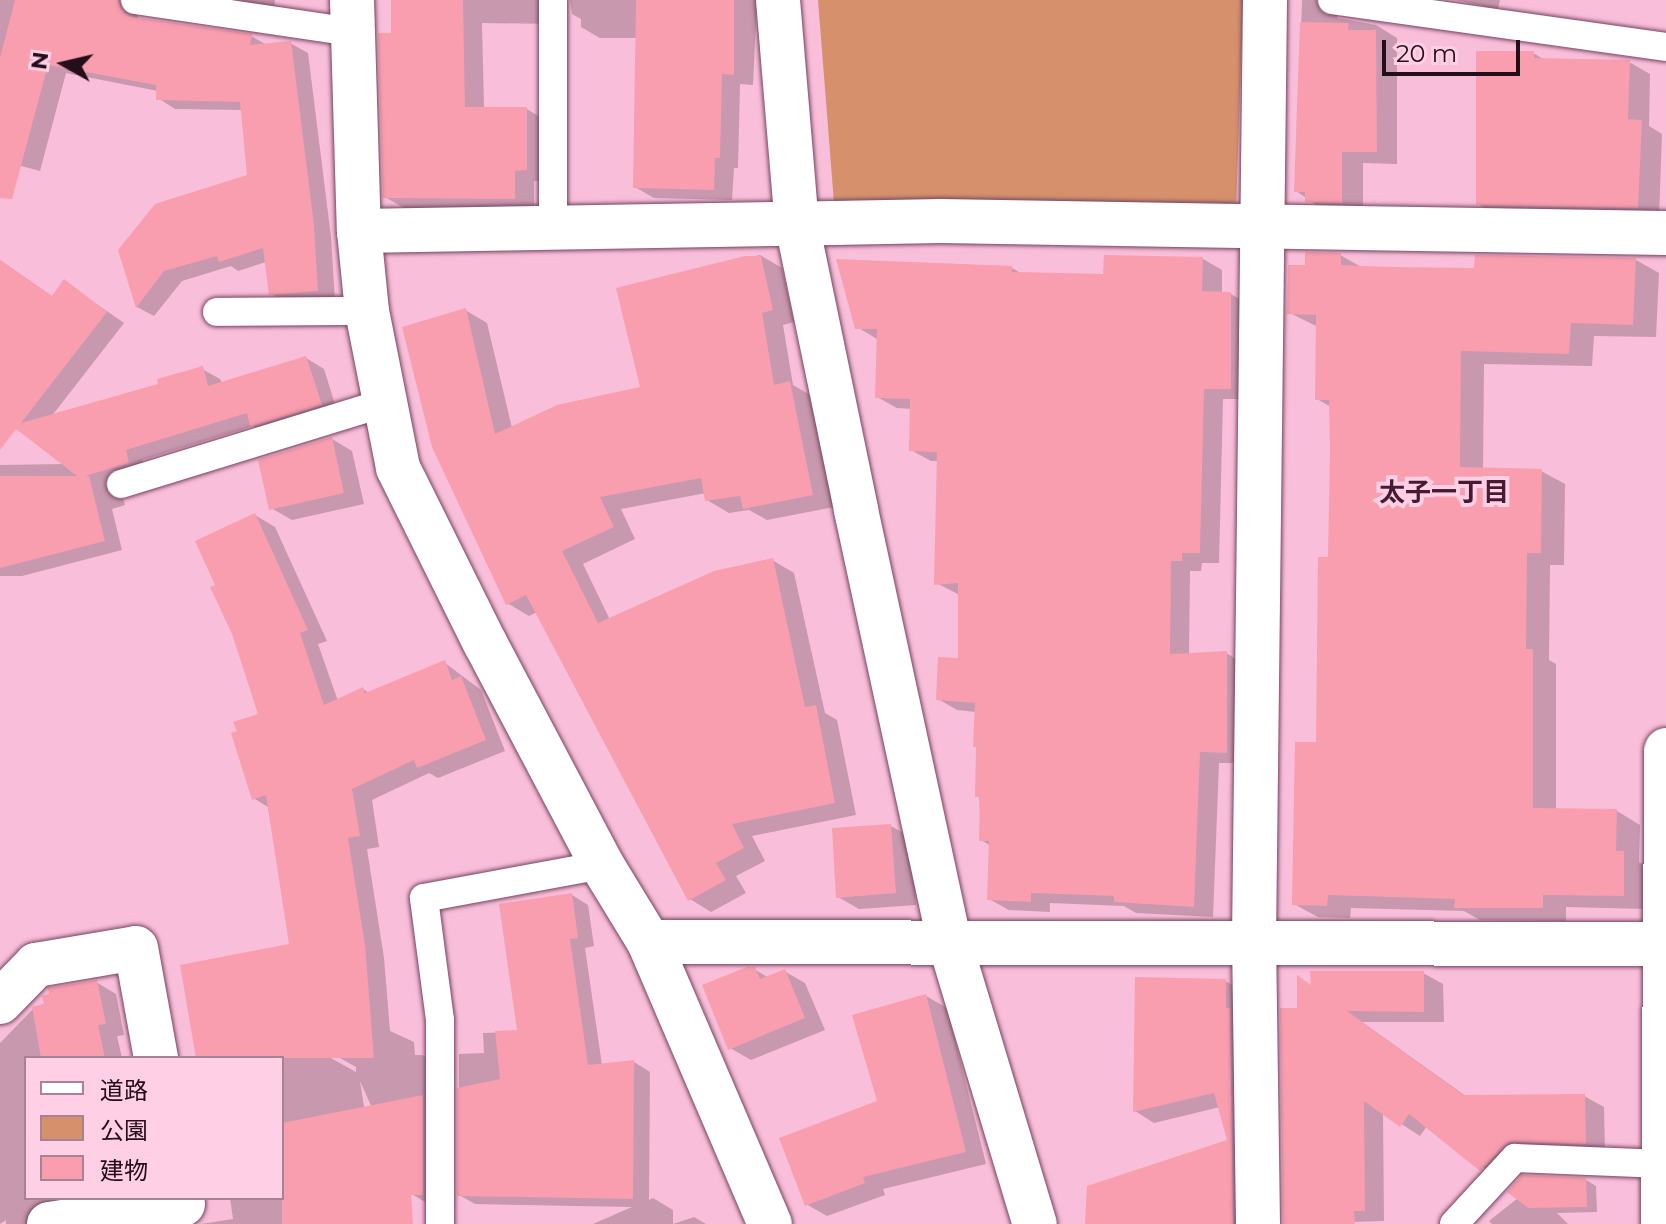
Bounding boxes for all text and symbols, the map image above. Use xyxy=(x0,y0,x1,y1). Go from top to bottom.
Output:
north arrow xyxy=(24,24,104,104)
scale bar xyxy=(1386,24,1524,74)
text: 20 m xyxy=(1396,39,1457,68)
text: N xyxy=(25,50,54,71)
district label: 太子一丁目 xyxy=(1379,477,1509,509)
legend xyxy=(24,1056,284,1200)
text: 道路 xyxy=(100,1076,148,1105)
text: 公園 xyxy=(100,1116,148,1145)
text: 建物 xyxy=(100,1156,148,1185)

